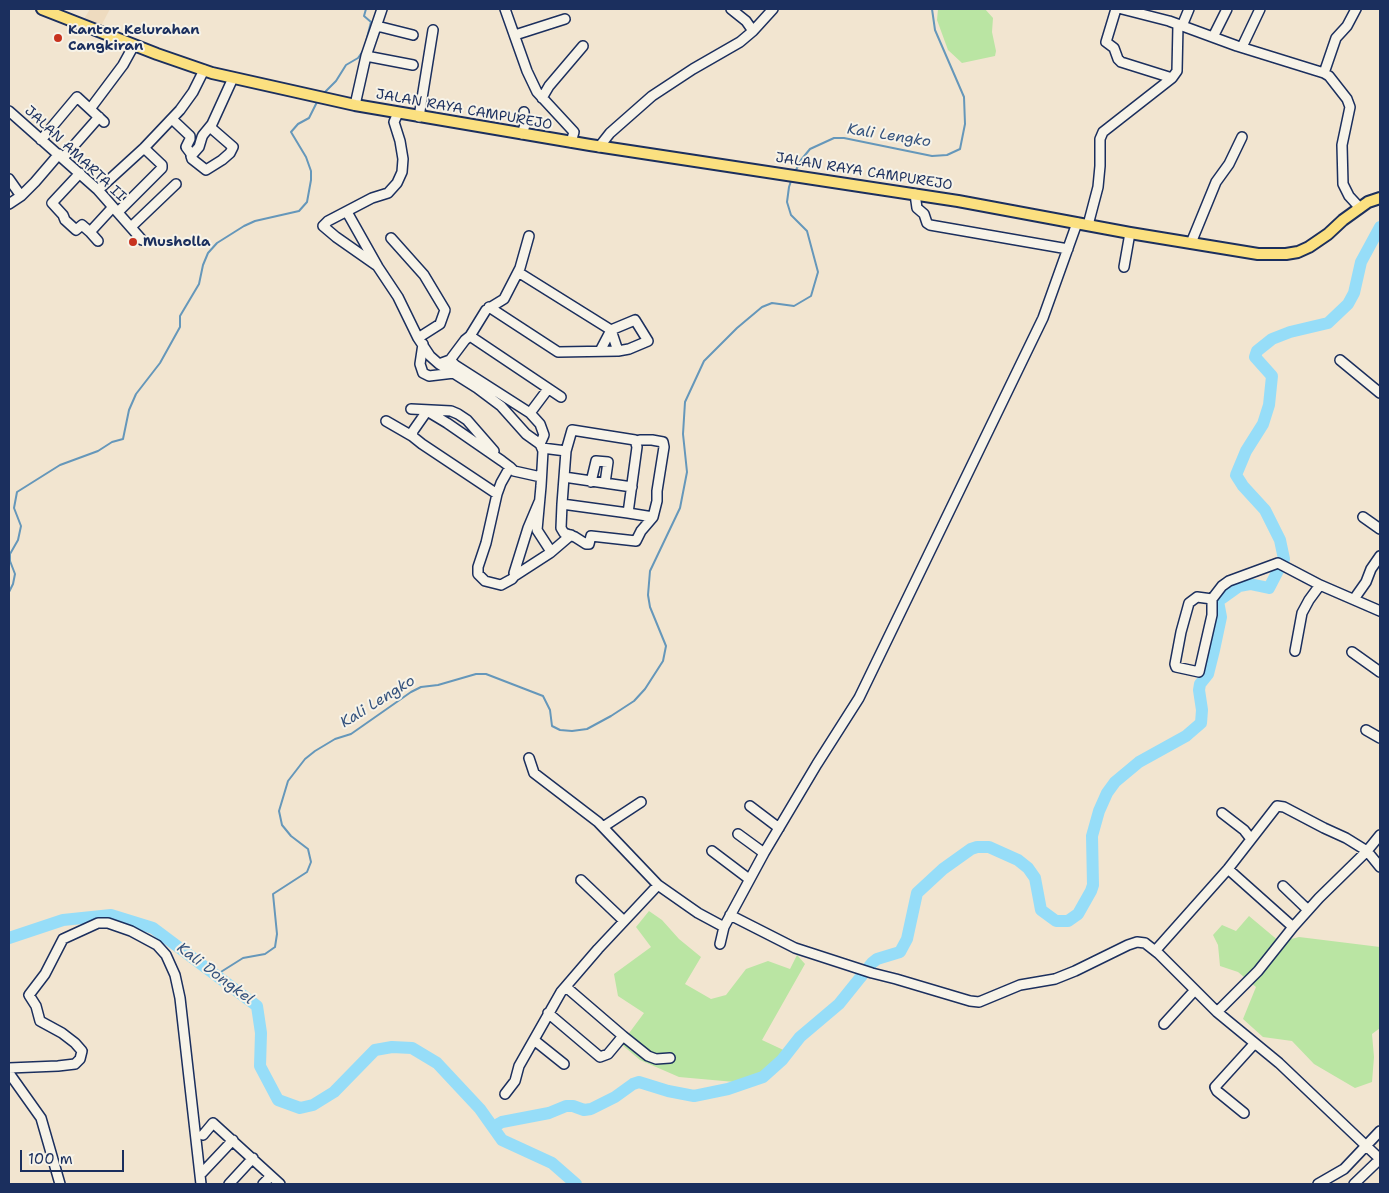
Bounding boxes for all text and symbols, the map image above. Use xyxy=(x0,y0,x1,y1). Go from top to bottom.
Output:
place label: Kantor Kelurahan Cangkiran xyxy=(68,22,200,54)
marker: Kantor Kelurahan Cangkiran xyxy=(52,32,64,44)
street label: JALAN RAYA CAMPUREJO xyxy=(374,86,554,134)
street label: JALAN AMARTA II xyxy=(21,103,129,205)
water label: Kali Lengko xyxy=(846,120,932,152)
street label: JALAN RAYA CAMPUREJO xyxy=(774,150,954,194)
place label: Musholla xyxy=(143,234,211,250)
marker: Musholla xyxy=(127,236,139,248)
water label: Kali Lengko xyxy=(337,672,419,732)
water label: Kali Dongkel xyxy=(173,939,257,1009)
scale bar xyxy=(22,1140,126,1172)
text: 100 m xyxy=(28,1149,73,1169)

